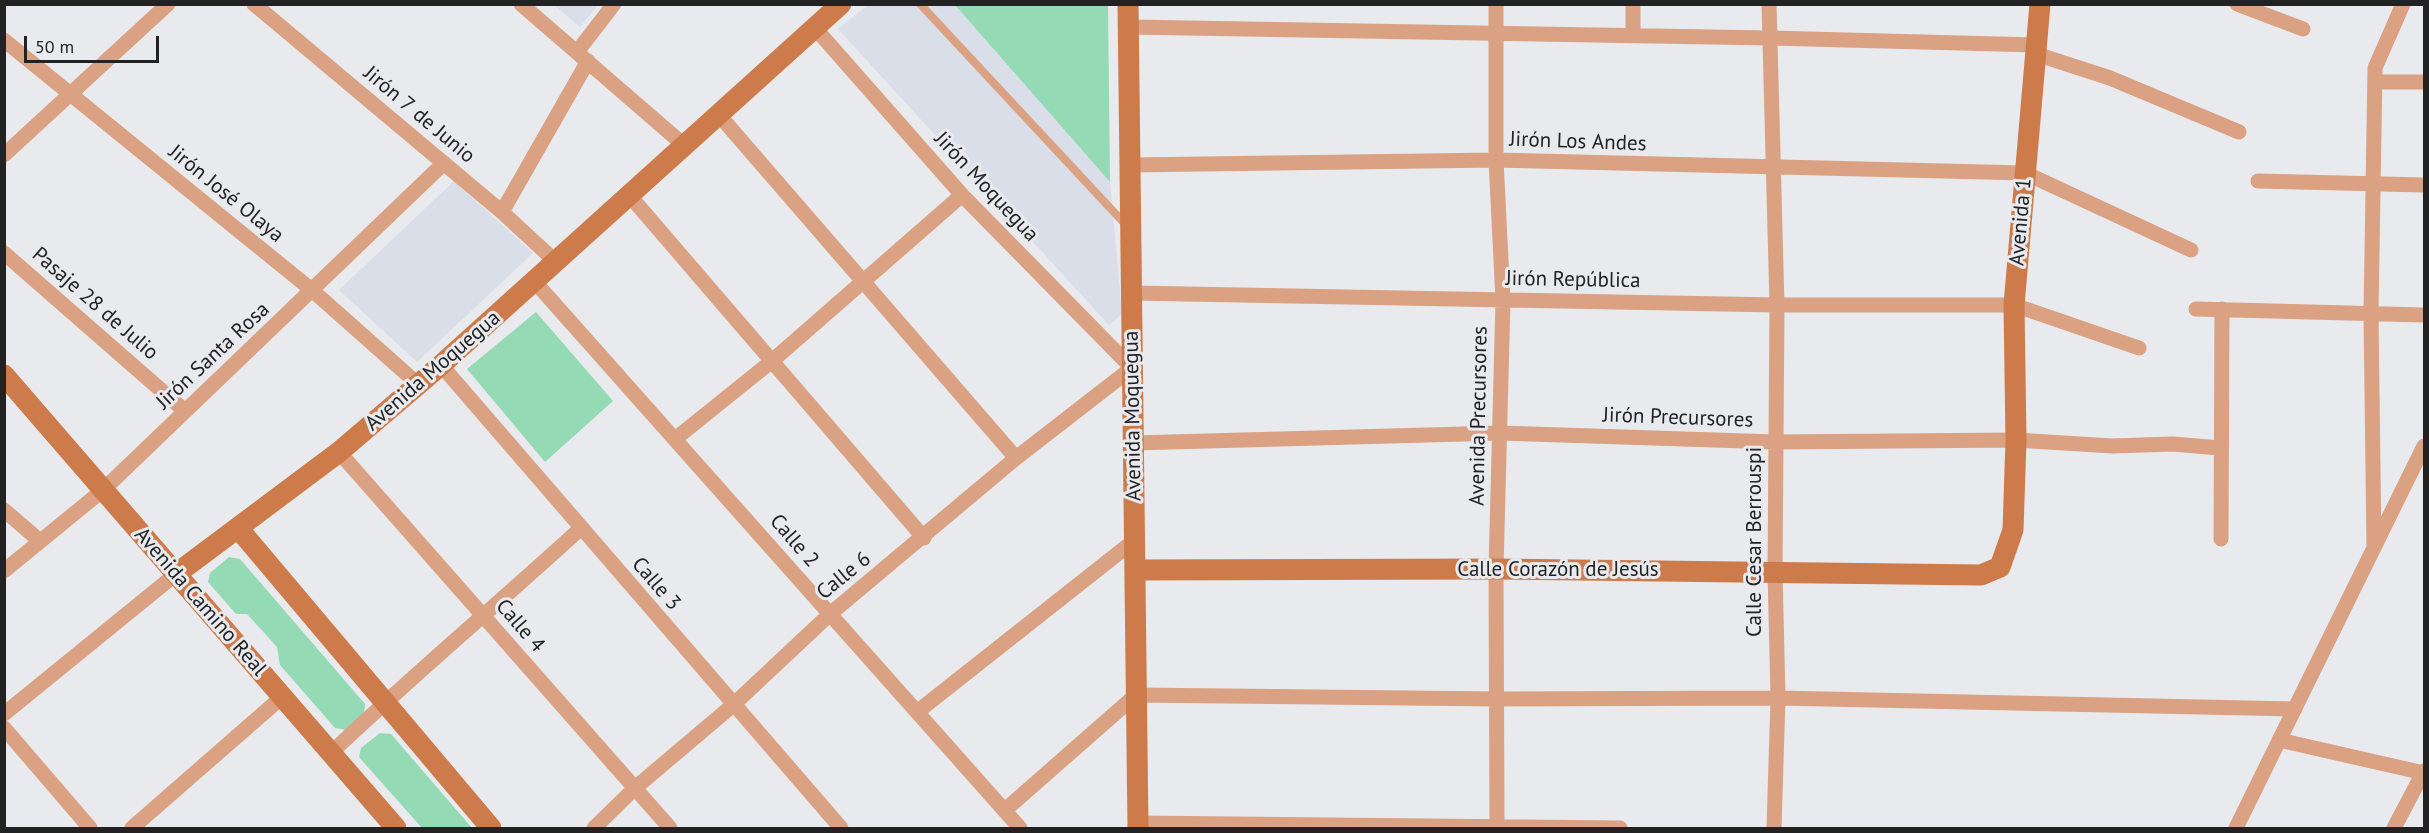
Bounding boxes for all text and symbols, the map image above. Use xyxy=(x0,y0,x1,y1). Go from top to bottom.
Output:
scale bar xyxy=(27,24,162,62)
text: 50 m xyxy=(35,35,74,58)
street label: Jirón 7 de Junio xyxy=(358,61,480,169)
street label: Jirón Moquegua xyxy=(929,127,1043,247)
street label: Jirón Los Andes xyxy=(1509,127,1647,157)
street label: Jirón José Olaya xyxy=(163,140,289,248)
street label: Avenida 1 xyxy=(2005,177,2037,267)
street label: Pasaje 28 de Julio xyxy=(27,242,163,366)
street label: Jirón República xyxy=(1505,266,1641,294)
street label: Jirón Santa Rosa xyxy=(151,297,275,415)
street label: Avenida Moquegua xyxy=(360,306,506,436)
street label: Avenida Precursores xyxy=(1465,326,1493,506)
street label: Avenida Moquegua xyxy=(1119,331,1147,501)
street label: Jirón Precursores xyxy=(1602,403,1754,433)
street label: Calle Cesar Berrouspi xyxy=(1742,447,1768,637)
street label: Calle 2 xyxy=(764,509,824,573)
street label: Avenida Camino Real xyxy=(129,523,271,681)
street label: Calle 6 xyxy=(812,547,876,605)
street label: Calle 3 xyxy=(626,552,686,616)
street label: Calle Corazón de Jesús xyxy=(1457,557,1659,583)
street label: Calle 4 xyxy=(490,594,550,658)

